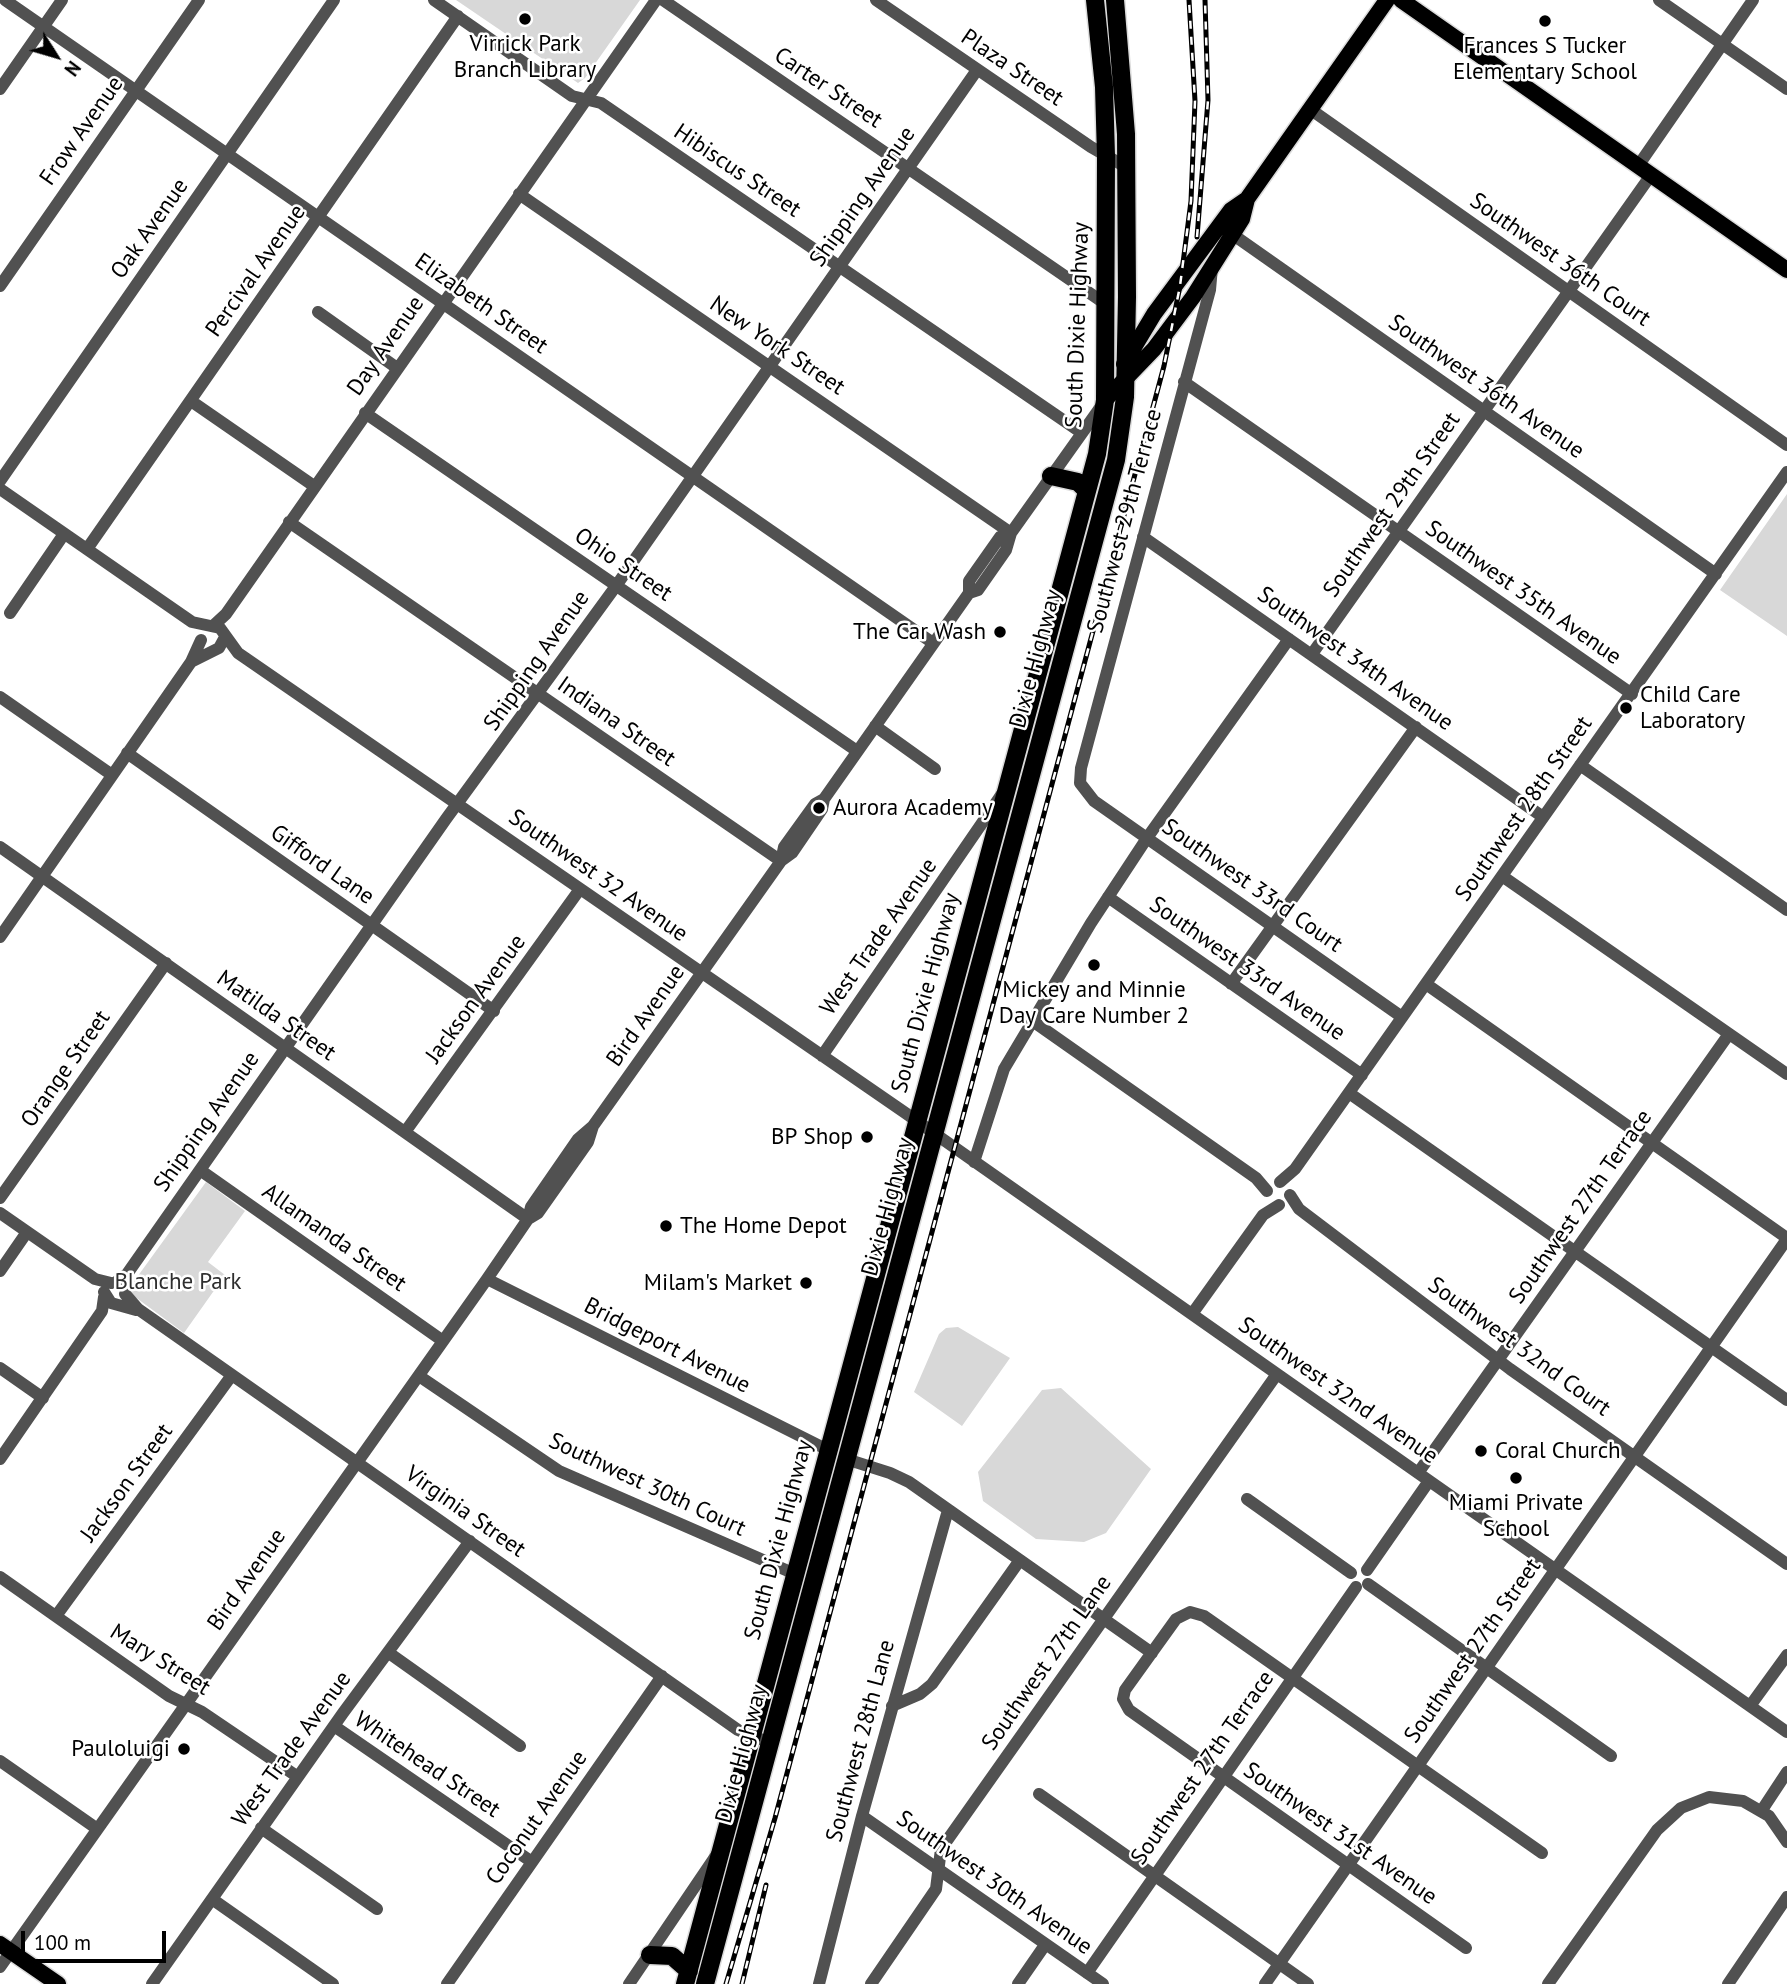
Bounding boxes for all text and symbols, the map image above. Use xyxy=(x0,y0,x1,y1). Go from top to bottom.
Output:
marker: Virrick Park Branch Library xyxy=(517,11,533,27)
marker: Frances S Tucker Elementary School xyxy=(1537,13,1553,29)
north arrow xyxy=(21,21,91,91)
street label: Plaza Street xyxy=(956,24,1068,112)
place label: Virrick Park Branch Library xyxy=(454,30,596,84)
place label: Frances S Tucker Elementary School xyxy=(1453,32,1637,86)
street label: Carter Street xyxy=(769,42,887,134)
text: N xyxy=(59,56,86,81)
street label: Frow Avenue xyxy=(34,71,130,191)
street label: Hibiscus Street xyxy=(668,118,806,224)
street label: Shipping Avenue xyxy=(804,122,922,272)
street label: Oak Avenue xyxy=(105,174,195,284)
street label: Southwest 36th Court xyxy=(1464,187,1656,333)
street label: Percival Avenue xyxy=(200,199,312,343)
street label: South Dixie Highway xyxy=(1061,222,1095,428)
street label: Elizabeth Street xyxy=(409,248,553,360)
street label: Day Avenue xyxy=(342,291,430,401)
street label: New York Street xyxy=(704,291,850,401)
street label: Southwest 36th Avenue xyxy=(1383,309,1589,465)
street label: Southwest 29th Terrace xyxy=(1082,406,1168,636)
street label: Southwest 29th Street xyxy=(1318,407,1466,603)
street label: Southwest 35th Avenue xyxy=(1420,515,1626,671)
street label: Ohio Street xyxy=(569,522,677,608)
street label: Southwest 34th Avenue xyxy=(1252,581,1458,737)
street label: Shipping Avenue xyxy=(478,586,596,736)
street label: Dixie Highway xyxy=(1004,587,1068,731)
place label: The Car Wash xyxy=(853,618,986,646)
marker: The Car Wash xyxy=(992,624,1008,640)
street label: Indiana Street xyxy=(552,671,680,773)
place label: Child Care Laboratory xyxy=(1640,681,1745,735)
marker: Child Care Laboratory xyxy=(1618,700,1634,716)
street label: Southwest 28th Street xyxy=(1450,711,1598,907)
place label: Aurora Academy xyxy=(833,794,993,822)
marker: Aurora Academy xyxy=(811,800,827,816)
street label: Southwest 32 Avenue xyxy=(503,804,693,948)
street label: Southwest 33rd Court xyxy=(1156,813,1348,959)
street label: Gifford Lane xyxy=(265,819,379,911)
street label: West Trade Avenue xyxy=(815,853,943,1021)
street label: South Dixie Highway xyxy=(886,890,966,1096)
street label: Southwest 33rd Avenue xyxy=(1144,891,1350,1047)
street label: Jackson Avenue xyxy=(420,929,532,1069)
marker: Mickey and Minnie Day Care Number 2 xyxy=(1086,957,1102,973)
street label: Bird Avenue xyxy=(601,960,691,1072)
street label: Matilda Street xyxy=(211,965,341,1067)
place label: Mickey and Minnie Day Care Number 2 xyxy=(999,976,1189,1030)
street label: Orange Street xyxy=(16,1005,116,1133)
street label: Shipping Avenue xyxy=(148,1047,266,1197)
street label: Southwest 27th Terrace xyxy=(1504,1105,1658,1309)
place label: BP Shop xyxy=(771,1123,853,1151)
marker: BP Shop xyxy=(859,1129,875,1145)
street label: Dixie Highway xyxy=(856,1135,920,1279)
street label: Allamanda Street xyxy=(257,1178,411,1298)
place label: The Home Depot xyxy=(680,1212,847,1240)
marker: The Home Depot xyxy=(658,1218,674,1234)
park label: Blanche Park xyxy=(114,1268,242,1296)
place label: Milam's Market xyxy=(644,1269,792,1297)
street label: Southwest 32nd Court xyxy=(1422,1272,1616,1422)
marker: Milam's Market xyxy=(798,1275,814,1291)
street label: Bridgeport Avenue xyxy=(579,1292,755,1400)
street label: Southwest 32nd Avenue xyxy=(1233,1312,1443,1470)
street label: Jackson Street xyxy=(75,1419,179,1547)
street label: Southwest 30th Court xyxy=(544,1427,750,1543)
street label: South Dixie Highway xyxy=(739,1437,819,1643)
place label: Coral Church xyxy=(1495,1437,1621,1465)
marker: Coral Church xyxy=(1473,1443,1489,1459)
street label: Virginia Street xyxy=(399,1460,531,1564)
marker: Miami Private School xyxy=(1508,1470,1524,1486)
place label: Miami Private School xyxy=(1449,1489,1583,1543)
street label: Bird Avenue xyxy=(202,1524,292,1636)
street label: Southwest 27th Street xyxy=(1399,1553,1547,1749)
street label: Southwest 27th Lane xyxy=(976,1570,1118,1756)
street label: Mary Street xyxy=(105,1618,215,1702)
street label: Southwest 28th Lane xyxy=(821,1637,901,1845)
street label: West Trade Avenue xyxy=(226,1666,358,1832)
street label: Southwest 27th Terrace xyxy=(1126,1666,1280,1870)
street label: Dixie Highway xyxy=(710,1682,774,1826)
street label: Whitehead Street xyxy=(349,1706,505,1824)
place label: Pauloluigi xyxy=(71,1735,170,1763)
marker: Pauloluigi xyxy=(176,1741,192,1757)
street label: Coconut Avenue xyxy=(481,1746,593,1890)
street label: Southwest 31st Avenue xyxy=(1238,1757,1442,1911)
street label: Southwest 30th Avenue xyxy=(891,1805,1097,1961)
scale bar xyxy=(24,1918,170,1962)
text: 100 m xyxy=(34,1929,91,1956)

